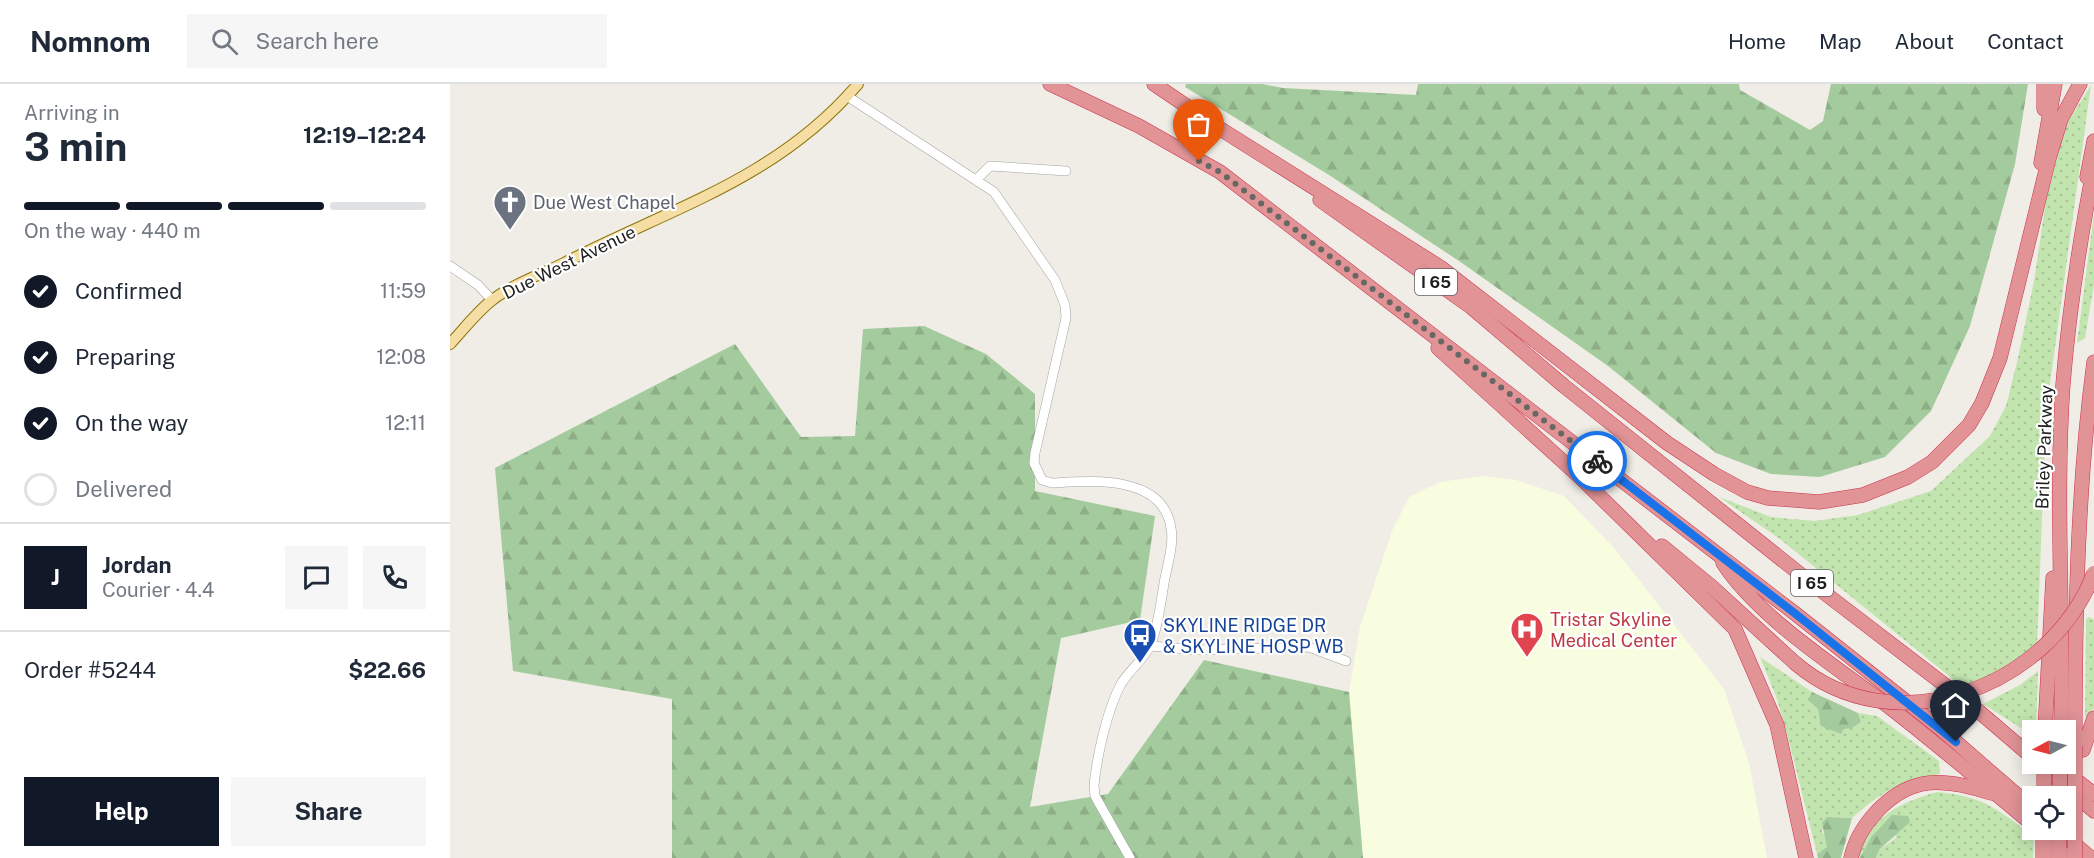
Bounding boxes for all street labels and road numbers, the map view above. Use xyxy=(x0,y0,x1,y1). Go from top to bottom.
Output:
street label: Due West Avenue xyxy=(499,221,639,303)
road number: I 65 xyxy=(1415,269,1457,295)
street label: Briley Parkway xyxy=(2031,384,2057,510)
road number: I 65 xyxy=(1791,570,1833,596)

